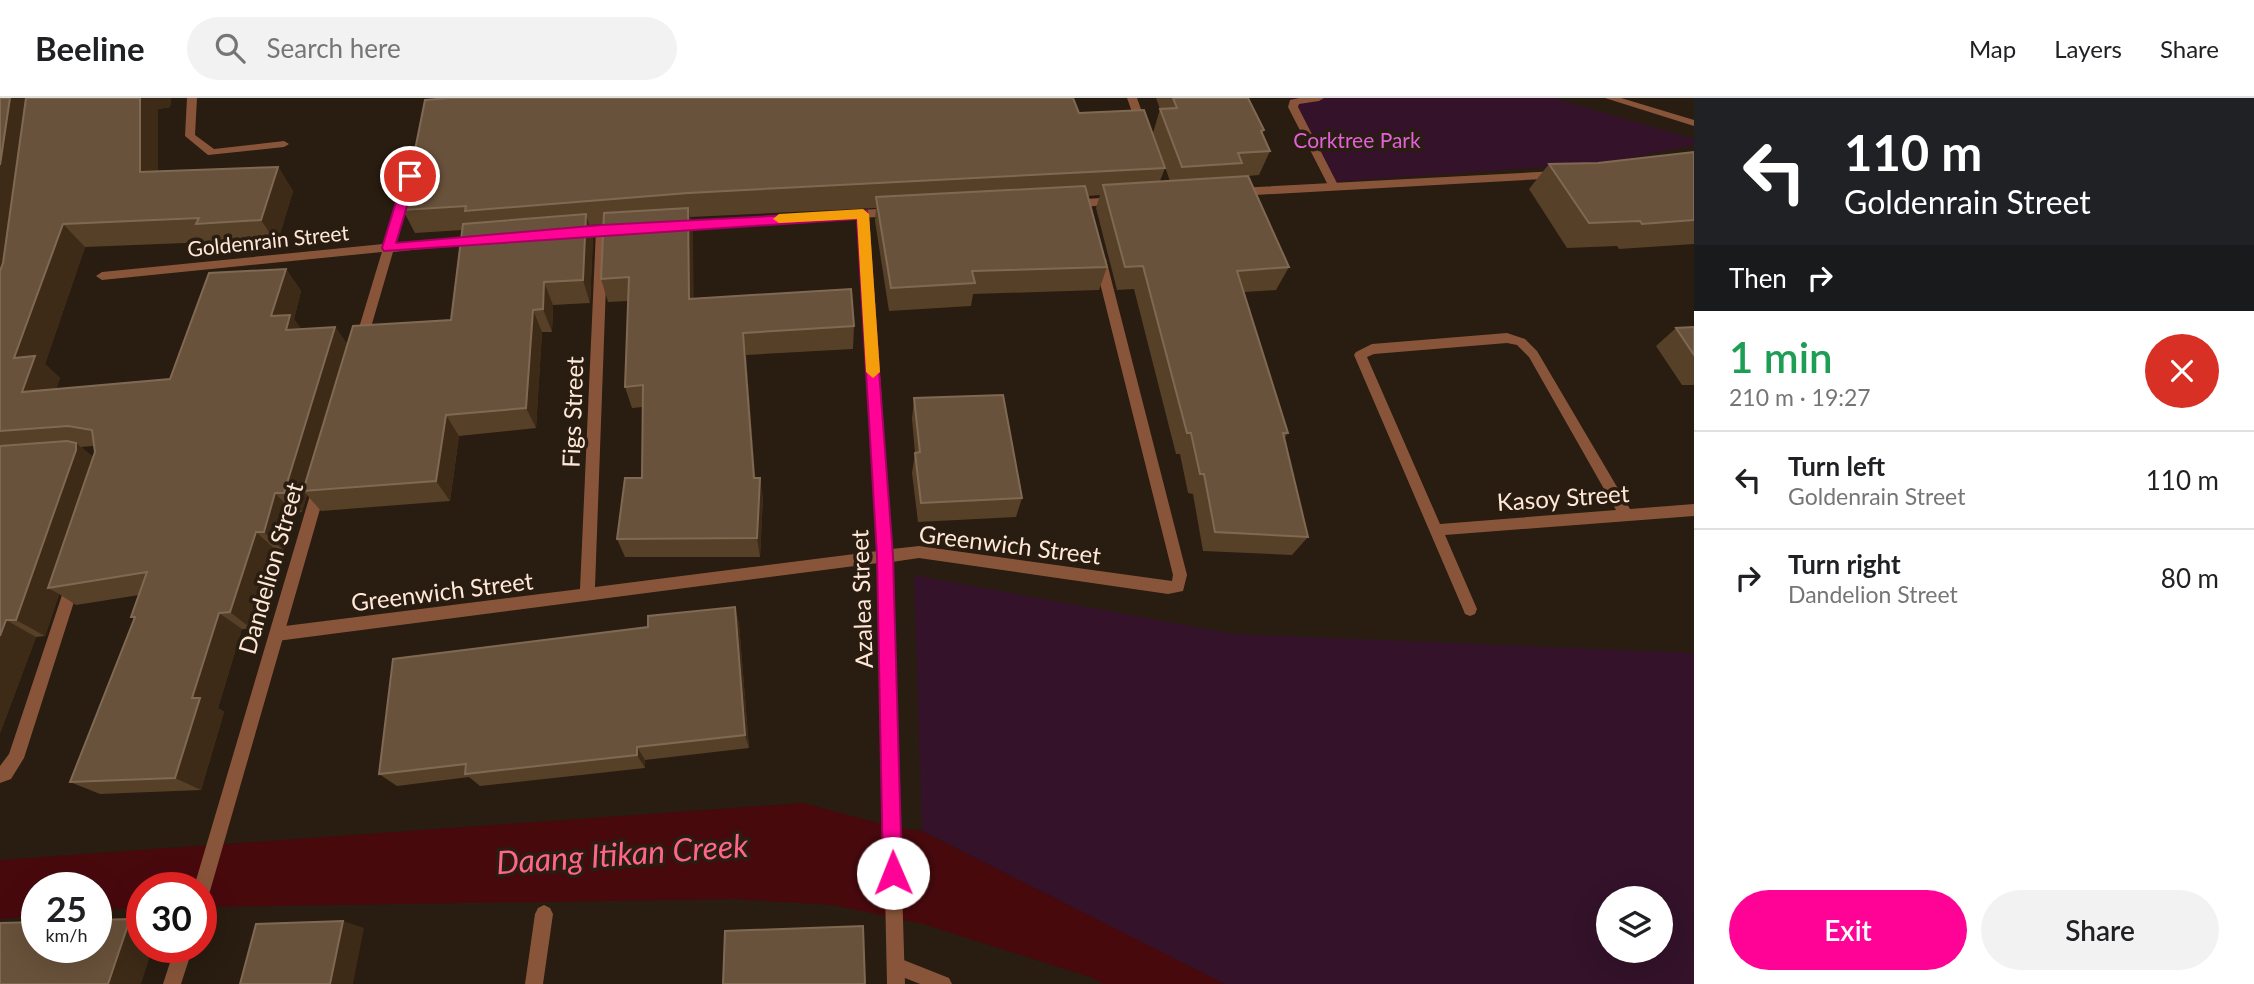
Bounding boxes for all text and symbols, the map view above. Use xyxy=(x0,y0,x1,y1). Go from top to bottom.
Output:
search box xyxy=(187,17,677,80)
text: Beeline xyxy=(35,28,145,68)
icon: search xyxy=(211,29,249,67)
text: Search here xyxy=(267,32,401,64)
text: Map xyxy=(1969,34,2016,63)
text: Layers xyxy=(2054,34,2122,63)
text: Share xyxy=(2160,34,2219,63)
text: 110 m xyxy=(1844,123,1982,181)
icon: left xyxy=(1729,126,1820,217)
park label: Corktree Park xyxy=(1293,127,1421,152)
pin xyxy=(380,146,440,206)
icon: arrive xyxy=(391,157,429,195)
text: Goldenrain Street xyxy=(1844,182,2091,221)
street label: Goldenrain Street xyxy=(186,219,350,261)
icon: right xyxy=(1801,259,1839,297)
text: Then xyxy=(1729,262,1787,294)
text: 1 min xyxy=(1729,332,1833,382)
button: close xyxy=(2145,334,2219,408)
street label: Figs Street xyxy=(556,355,588,468)
text: 210 m · 19:27 xyxy=(1729,383,1871,411)
text: Turn left xyxy=(1788,450,1885,482)
icon: left xyxy=(1729,461,1767,499)
text: 110 m xyxy=(2146,464,2219,496)
street label: Dandelion Street xyxy=(232,478,308,657)
street label: Kasoy Street xyxy=(1496,478,1630,516)
text: Goldenrain Street xyxy=(1788,482,1965,510)
street label: Greenwich Street xyxy=(917,518,1103,570)
street label: Azalea Street xyxy=(844,529,878,669)
text: Turn right xyxy=(1788,548,1901,580)
icon: right xyxy=(1729,559,1767,597)
text: 80 m xyxy=(2161,562,2219,594)
street label: Greenwich Street xyxy=(349,565,535,617)
text: Dandelion Street xyxy=(1788,580,1958,608)
water label: Daang Itikan Creek xyxy=(495,825,750,881)
position arrow xyxy=(856,836,930,910)
speed limit sign: 30 xyxy=(126,872,217,963)
map controls xyxy=(1596,886,1673,963)
button: layers xyxy=(1596,886,1673,963)
text: 25 xyxy=(46,887,87,929)
button: Exit xyxy=(1729,890,1967,970)
button: Share xyxy=(1981,890,2219,970)
text: km/h xyxy=(45,924,88,946)

